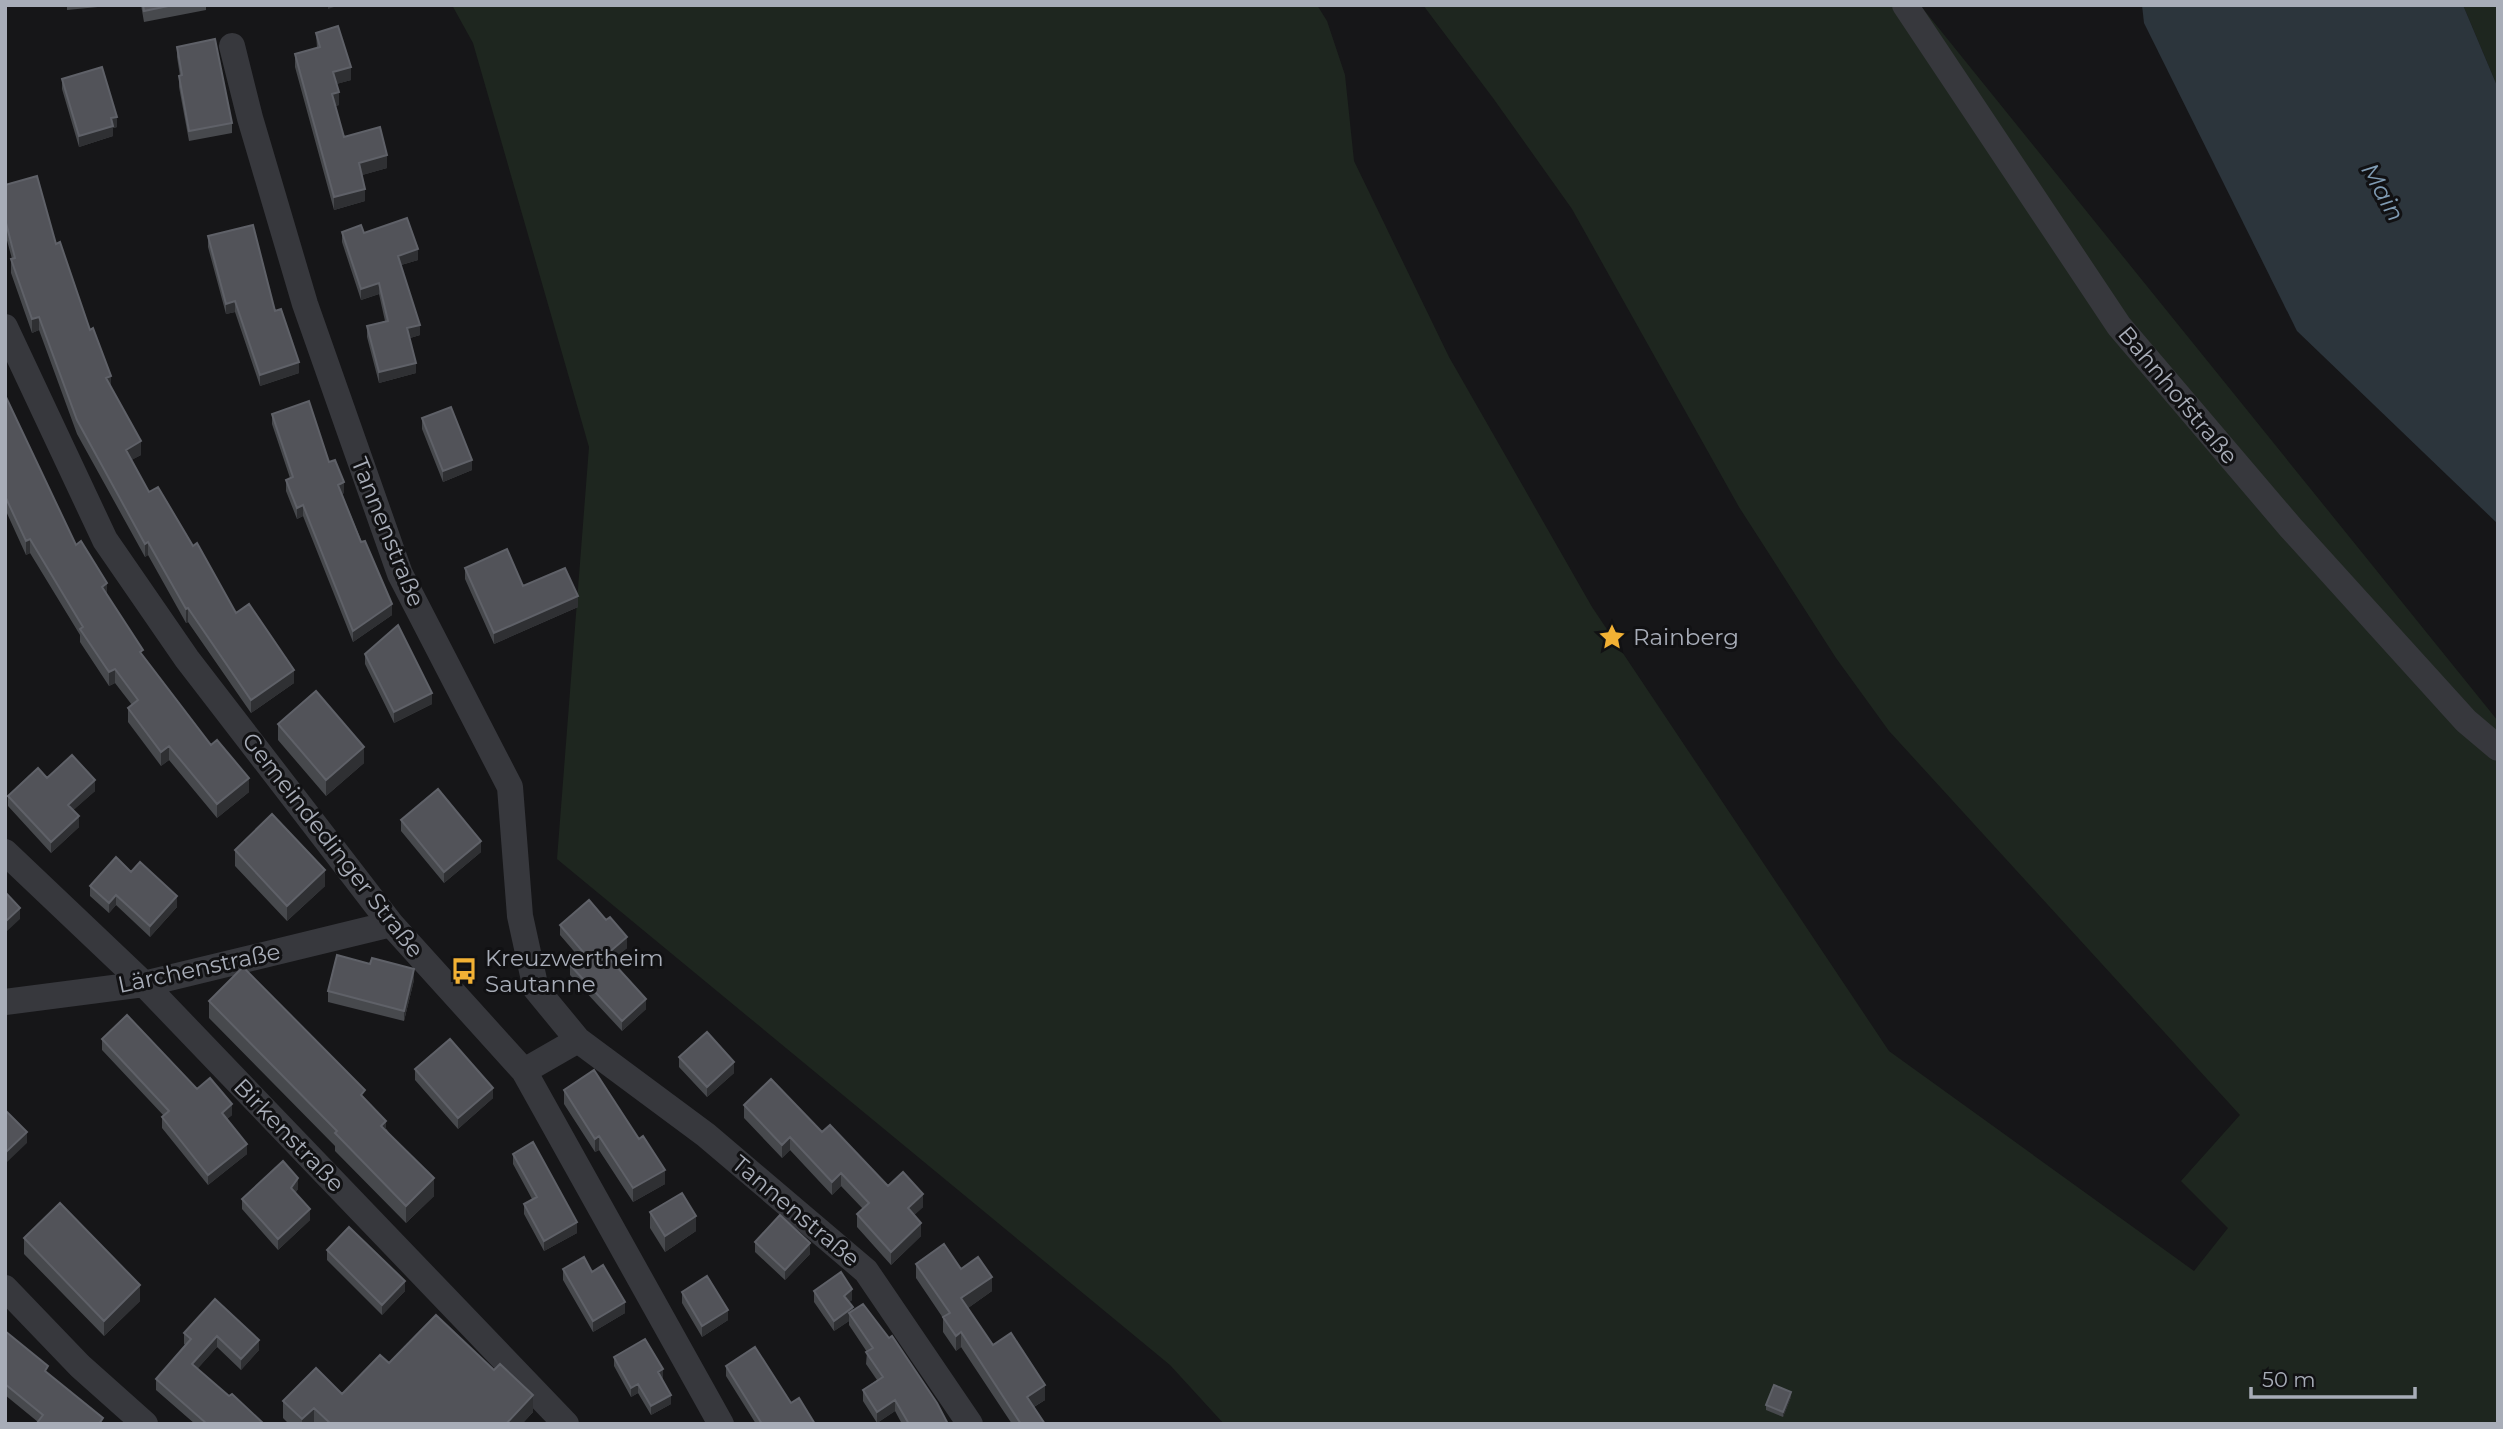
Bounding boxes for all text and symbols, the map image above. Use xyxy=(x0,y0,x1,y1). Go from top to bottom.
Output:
water label: Main xyxy=(2355,158,2411,226)
street label: Bahnhofstraße xyxy=(2112,320,2244,470)
street label: Tannenstraße xyxy=(345,453,431,611)
place icon: Rainberg xyxy=(1597,622,1627,652)
place label: Rainberg xyxy=(1633,623,1739,651)
street label: Gemeindedinger Straße xyxy=(236,727,430,963)
street label: Lärchenstraße xyxy=(115,937,283,999)
place label: Kreuzwertheim Sautanne xyxy=(485,944,664,998)
bus stop icon: Kreuzwertheim Sautanne xyxy=(449,956,479,986)
street label: Birkenstraße xyxy=(228,1072,350,1198)
street label: Tannenstraße xyxy=(726,1149,866,1273)
scale bar xyxy=(2251,1356,2416,1400)
text: 50 m xyxy=(2262,1367,2316,1392)

